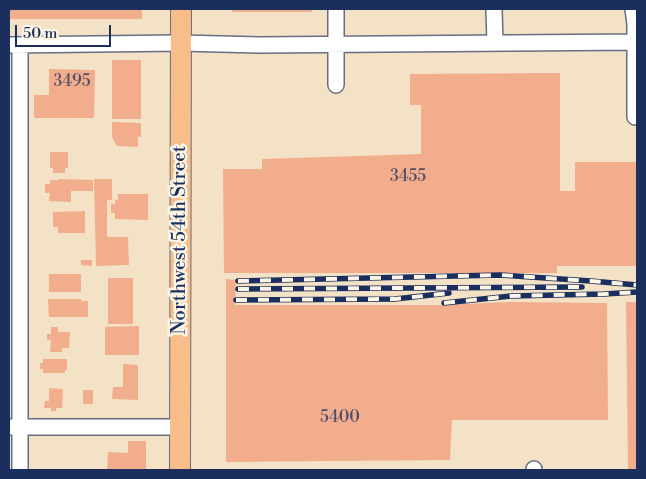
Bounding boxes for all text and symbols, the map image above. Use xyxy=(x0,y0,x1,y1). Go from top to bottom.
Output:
scale bar xyxy=(18,15,114,47)
text: 50 m xyxy=(23,24,57,43)
house number: 3495 xyxy=(53,72,91,92)
street label: Northwest 54th Street xyxy=(169,145,191,335)
house number: 3455 xyxy=(390,167,426,187)
house number: 5400 xyxy=(320,408,360,428)

